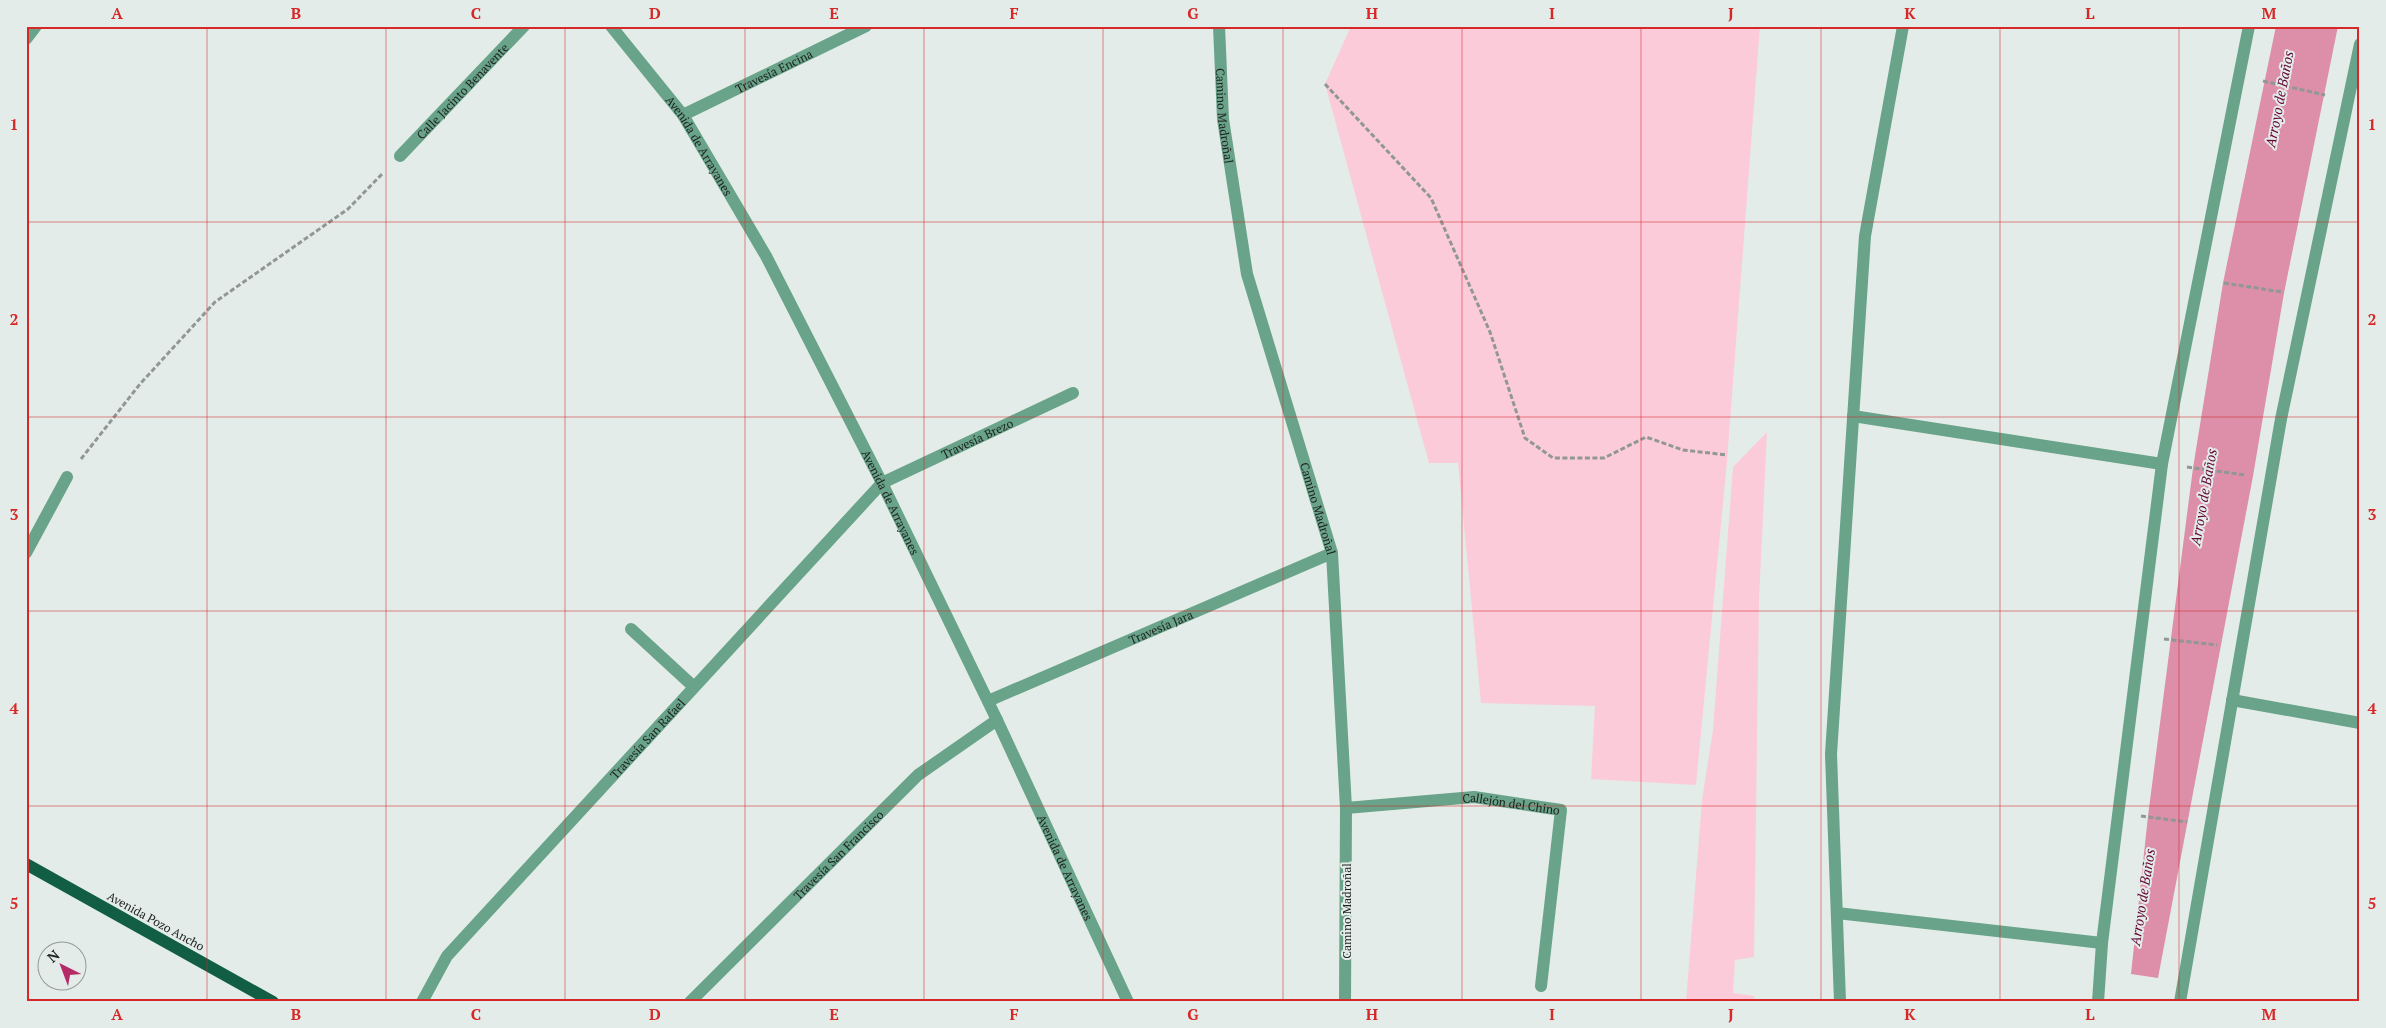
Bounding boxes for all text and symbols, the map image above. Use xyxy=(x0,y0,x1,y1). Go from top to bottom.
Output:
text: A xyxy=(111,2,123,24)
text: B xyxy=(291,2,301,24)
text: C xyxy=(471,2,481,24)
text: D xyxy=(649,2,661,24)
text: E xyxy=(829,2,839,24)
text: F xyxy=(1009,2,1019,24)
text: G xyxy=(1187,2,1199,24)
text: H xyxy=(1366,2,1378,24)
text: I xyxy=(1549,2,1555,24)
text: J xyxy=(1728,2,1734,24)
text: K xyxy=(1904,2,1916,24)
text: L xyxy=(2085,2,2095,24)
text: M xyxy=(2262,2,2277,24)
street label: Calle Jacinto Benavente xyxy=(413,40,511,142)
street label: Travesía Encina xyxy=(733,46,815,96)
water label: Arroyo de Baños xyxy=(2260,49,2298,150)
street label: Camino Madroñal xyxy=(1213,68,1237,165)
street label: Avenida de Arrayanes xyxy=(663,92,736,198)
text: 1 xyxy=(9,113,19,135)
text: 1 xyxy=(2367,113,2377,135)
text: 2 xyxy=(9,308,19,330)
text: 2 xyxy=(2367,308,2377,330)
street label: Travesía Brezo xyxy=(939,415,1016,462)
street label: Avenida de Arrayanes xyxy=(859,447,923,557)
water label: Arroyo de Baños xyxy=(2185,447,2221,548)
street label: Camino Madroñal xyxy=(1297,460,1340,557)
text: 3 xyxy=(9,503,19,525)
text: 3 xyxy=(2367,503,2377,525)
street label: Travesía Jara xyxy=(1126,606,1195,647)
street label: Travesía San Rafael xyxy=(607,695,688,782)
text: 4 xyxy=(9,697,19,719)
text: 4 xyxy=(2367,697,2377,719)
street label: Callejón del Chino xyxy=(1462,789,1561,817)
street label: Travesía San Francisco xyxy=(790,806,886,902)
street label: Avenida de Arrayanes xyxy=(1034,812,1097,923)
water label: Arroyo de Baños xyxy=(2125,847,2159,948)
street label: Camino Madroñal xyxy=(1339,863,1354,959)
street label: Avenida Pozo Ancho xyxy=(105,888,207,954)
text: 5 xyxy=(9,892,19,914)
text: 5 xyxy=(2367,892,2377,914)
north arrow xyxy=(38,940,88,990)
text: N xyxy=(43,945,64,967)
text: A xyxy=(111,1003,123,1025)
text: B xyxy=(291,1003,301,1025)
text: C xyxy=(471,1003,481,1025)
text: D xyxy=(649,1003,661,1025)
text: E xyxy=(829,1003,839,1025)
text: F xyxy=(1009,1003,1019,1025)
text: G xyxy=(1187,1003,1199,1025)
text: H xyxy=(1366,1003,1378,1025)
text: I xyxy=(1549,1003,1555,1025)
text: J xyxy=(1728,1003,1734,1025)
text: K xyxy=(1904,1003,1916,1025)
text: L xyxy=(2085,1003,2095,1025)
text: M xyxy=(2262,1003,2277,1025)

